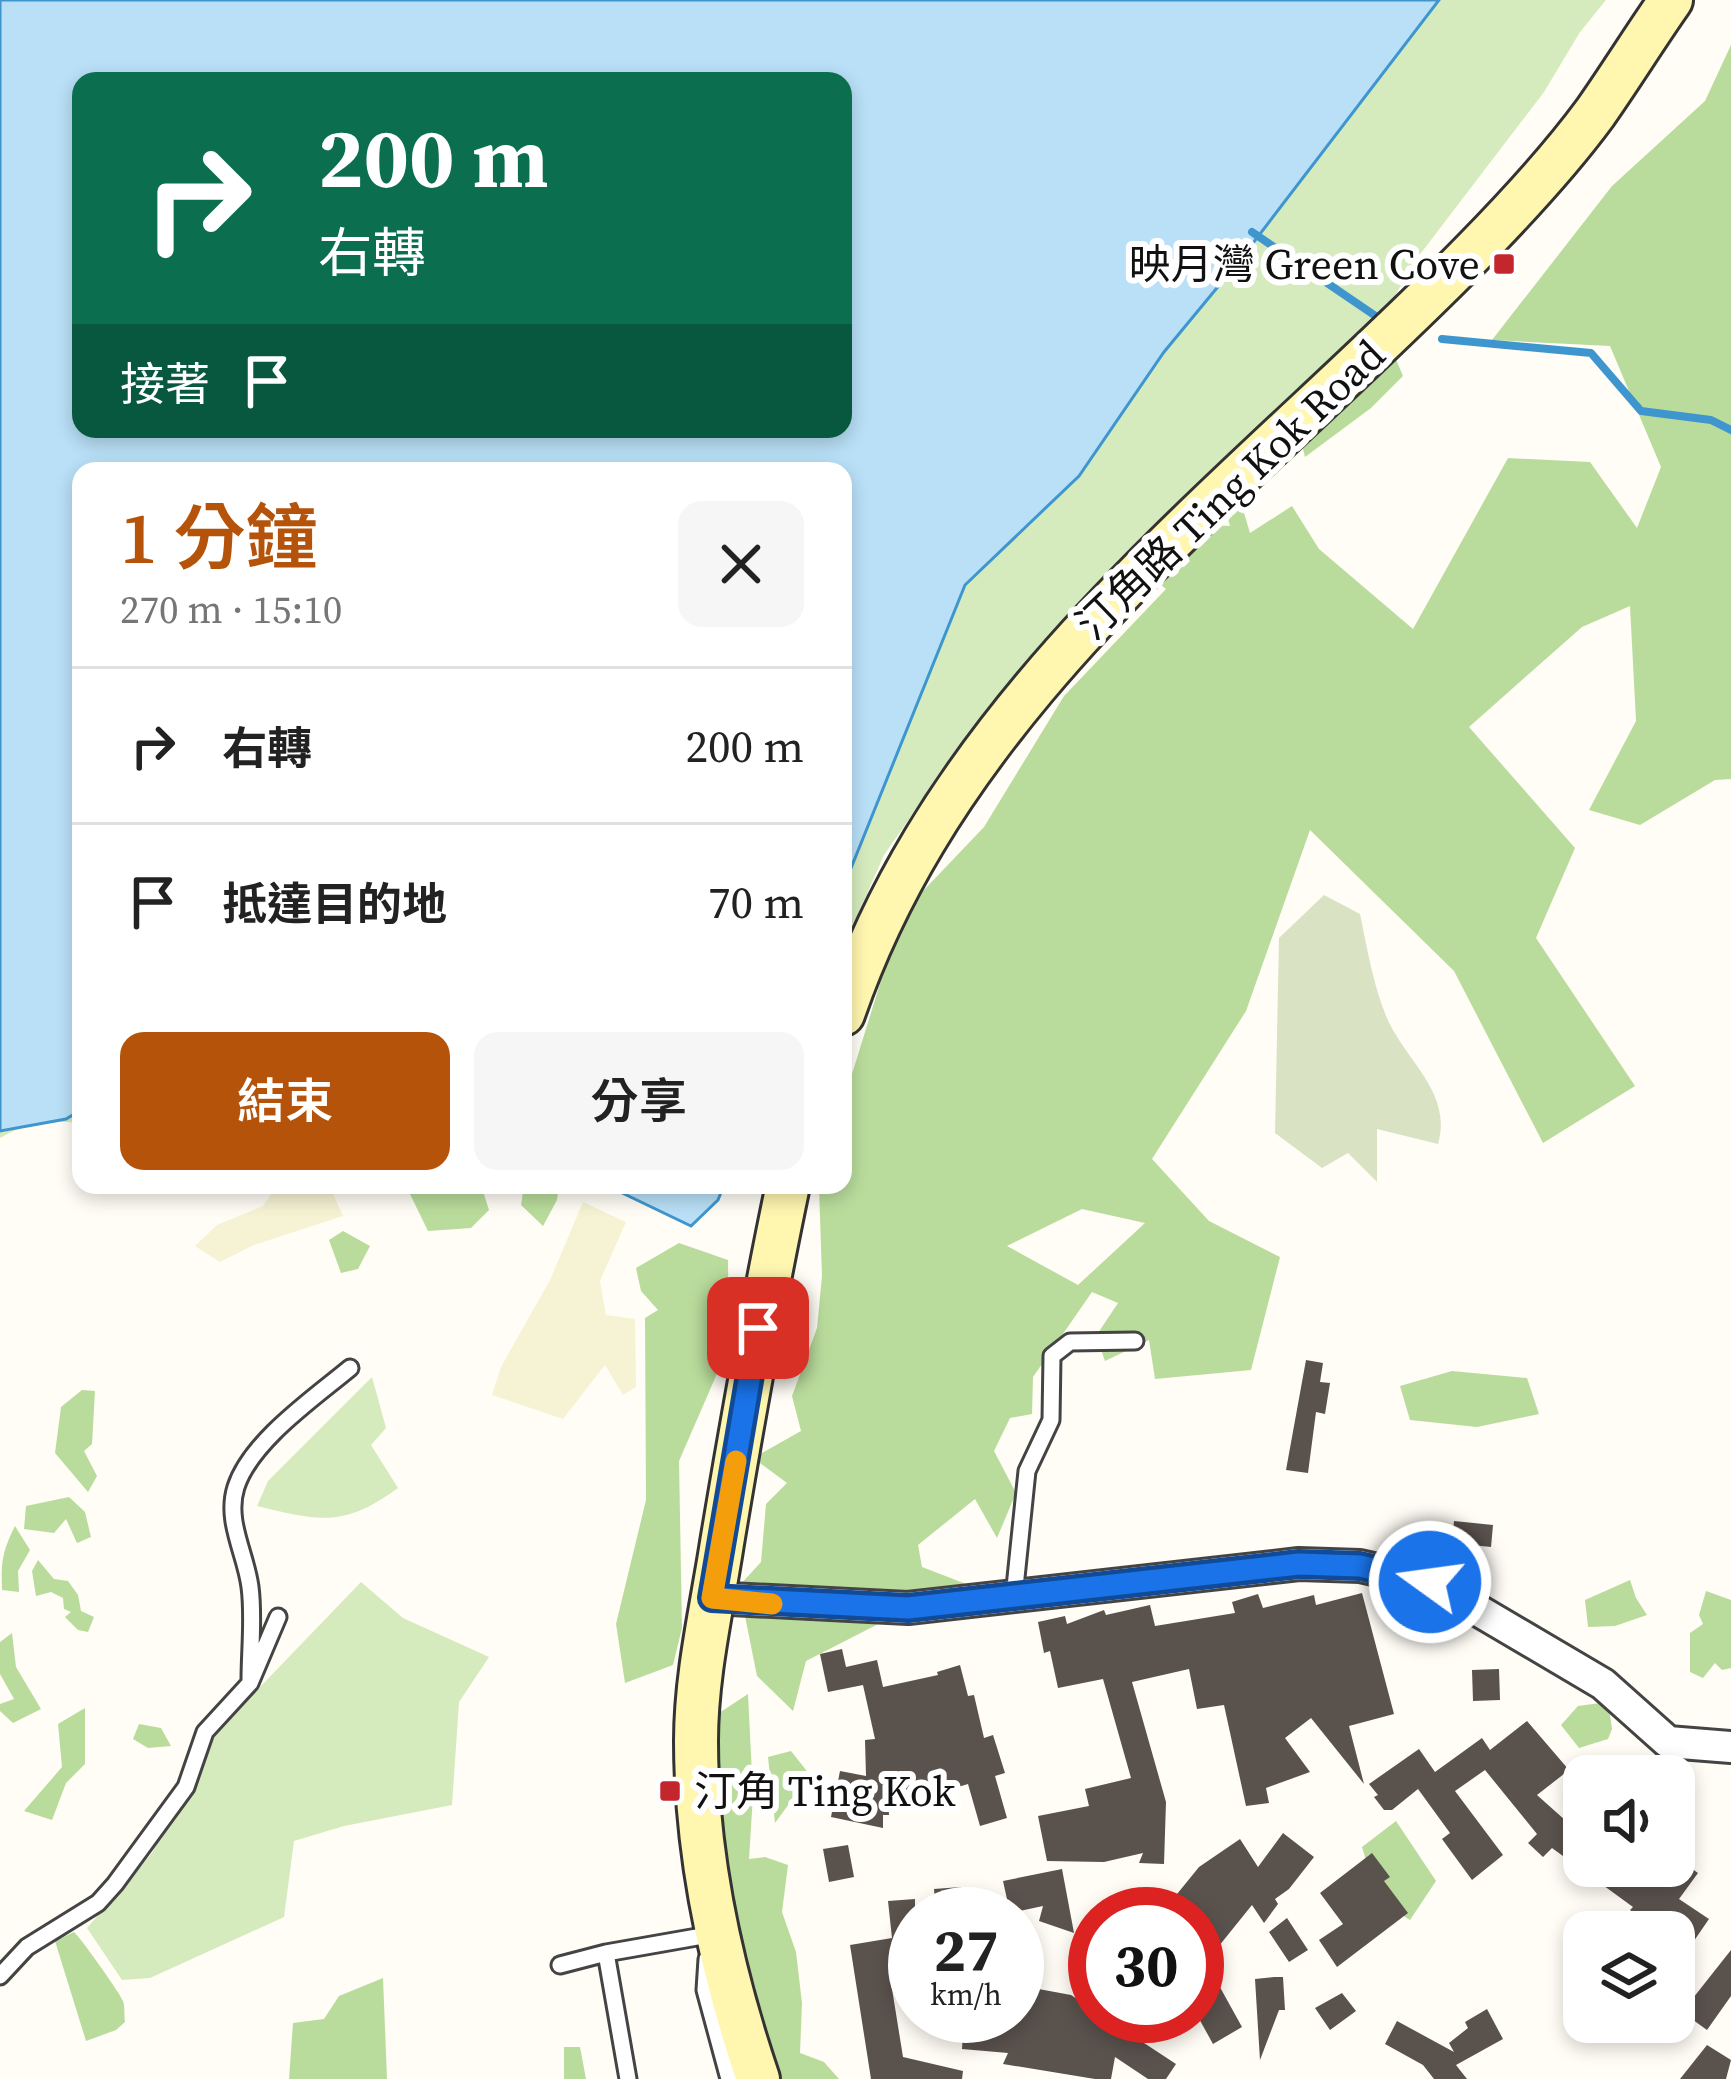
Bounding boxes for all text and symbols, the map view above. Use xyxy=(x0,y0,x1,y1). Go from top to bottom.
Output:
text: 200 m xyxy=(318,100,549,215)
icon: right xyxy=(120,120,276,276)
text: 右轉 xyxy=(318,216,426,290)
place label: 映月灣 Green Cove xyxy=(1129,235,1480,293)
marker: 映月灣 Green Cove xyxy=(1491,251,1517,277)
street label: 汀角路 Ting Kok Road xyxy=(1063,326,1397,652)
icon: arrive xyxy=(234,348,300,414)
text: 接著 xyxy=(120,353,210,415)
text: 1 分鐘 xyxy=(120,488,318,587)
button: close xyxy=(678,501,804,627)
text: 270 m · 15:10 xyxy=(120,583,342,636)
icon: right xyxy=(120,713,186,779)
text: 200 m xyxy=(685,715,804,777)
text: 右轉 xyxy=(222,717,312,779)
icon: arrive xyxy=(120,869,186,935)
text: 70 m xyxy=(708,871,804,933)
text: 抵達目的地 xyxy=(222,873,447,935)
button: 結束 xyxy=(120,1032,450,1170)
button: 分享 xyxy=(474,1032,804,1170)
pin xyxy=(707,1277,809,1379)
icon: arrive xyxy=(725,1295,791,1361)
position arrow xyxy=(1367,1519,1493,1645)
map controls xyxy=(1563,1755,1695,2043)
button: sound xyxy=(1563,1755,1695,1887)
place label: 汀角 Ting Kok xyxy=(694,1762,955,1820)
marker: 汀角 Ting Kok xyxy=(657,1778,683,1804)
speed limit sign: 30 xyxy=(1068,1887,1224,2043)
text: 27 xyxy=(933,1909,999,1991)
button: layers xyxy=(1563,1911,1695,2043)
text: km/h xyxy=(930,1974,1002,2015)

